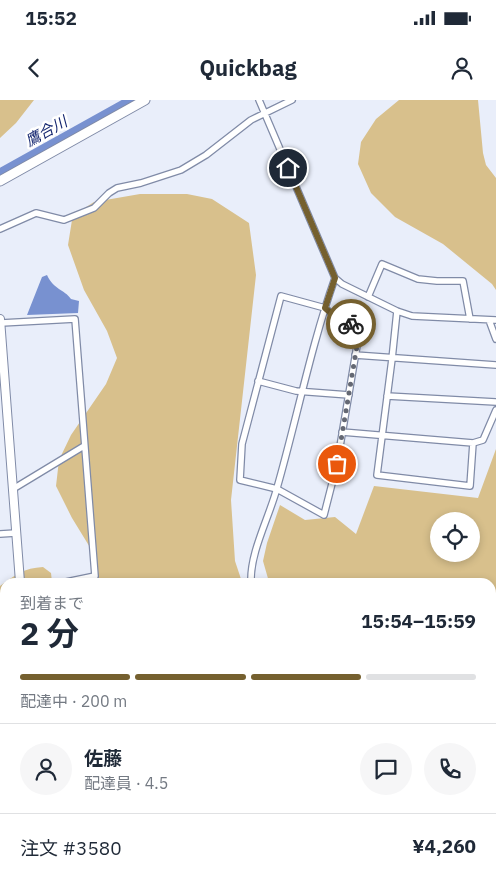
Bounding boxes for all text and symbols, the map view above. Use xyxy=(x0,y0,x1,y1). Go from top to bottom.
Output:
text: 15:52 xyxy=(25,6,77,30)
text: Quickbag xyxy=(199,53,297,82)
icon: back xyxy=(20,54,48,82)
icon: person xyxy=(448,54,476,82)
water label: 鷹合川 xyxy=(22,111,72,150)
pin xyxy=(267,147,309,189)
icon: home xyxy=(274,154,302,182)
courier xyxy=(326,299,376,349)
icon: bike xyxy=(337,310,365,338)
pin xyxy=(316,443,358,485)
icon: bag xyxy=(323,450,351,478)
map controls xyxy=(430,512,480,562)
button: locate xyxy=(430,512,480,562)
text: 到着まで xyxy=(20,593,84,613)
text: 15:54–15:59 xyxy=(361,609,476,633)
text: 2 分 xyxy=(20,612,79,654)
text: 配達中 · 200 m xyxy=(20,691,127,711)
button: person xyxy=(20,743,72,795)
button: chat xyxy=(360,743,412,795)
button: phone xyxy=(424,743,476,795)
text: 佐藤 xyxy=(84,746,122,770)
text: 配達員 · 4.5 xyxy=(84,773,168,793)
text: ¥4,260 xyxy=(412,834,476,858)
text: 注文 #3580 xyxy=(20,836,122,860)

